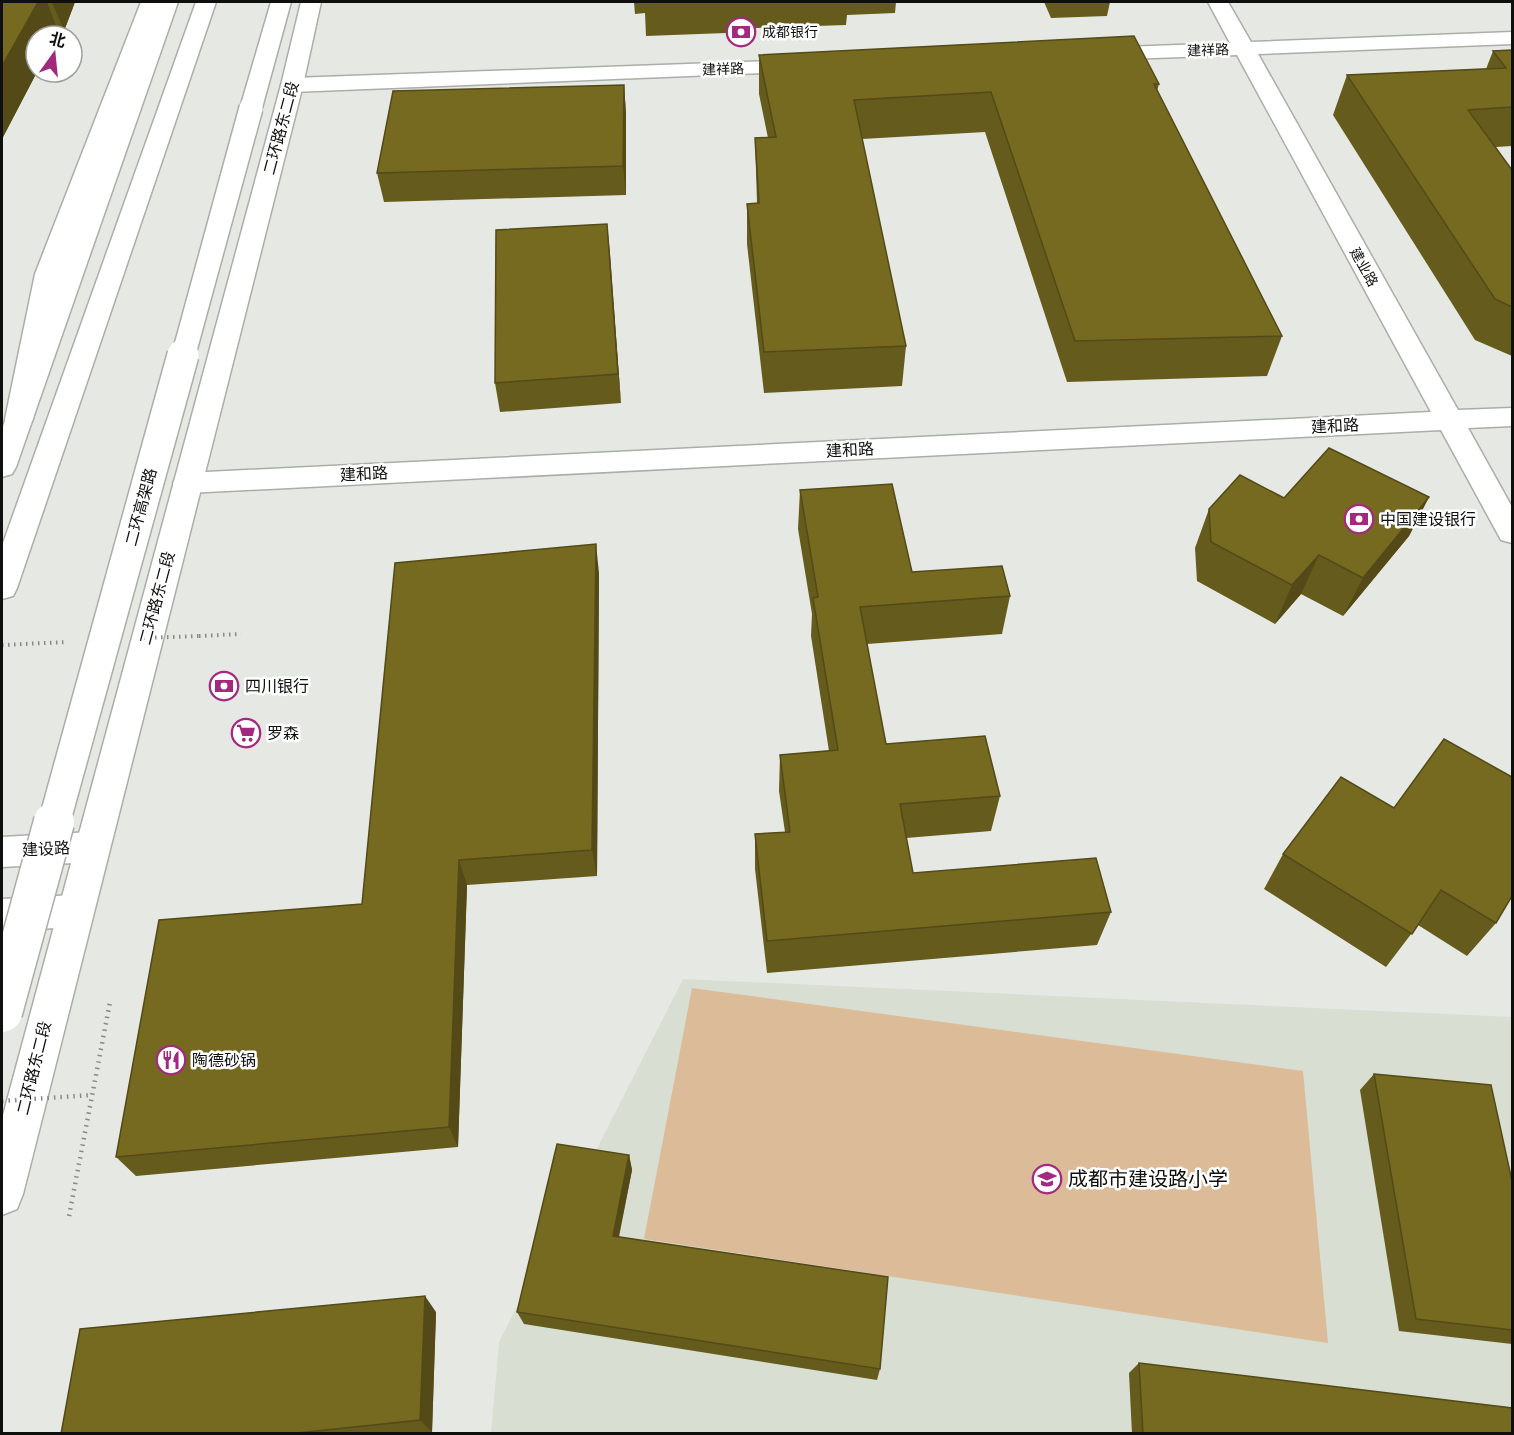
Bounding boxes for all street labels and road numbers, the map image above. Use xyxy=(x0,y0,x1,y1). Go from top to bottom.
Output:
street label: 建祥路 xyxy=(1187,41,1229,59)
street label: 建祥路 xyxy=(702,60,744,78)
street label: 二环路东二段 xyxy=(260,79,302,177)
street label: 建业路 xyxy=(1347,245,1381,289)
street label: 建和路 xyxy=(1311,416,1359,436)
street label: 建和路 xyxy=(826,440,874,460)
street label: 建和路 xyxy=(340,464,388,484)
street label: 二环高架路 xyxy=(122,466,160,548)
street label: 二环路东二段 xyxy=(136,549,178,647)
street label: 建设路 xyxy=(22,839,70,859)
street label: 二环路东二段 xyxy=(14,1019,54,1117)

